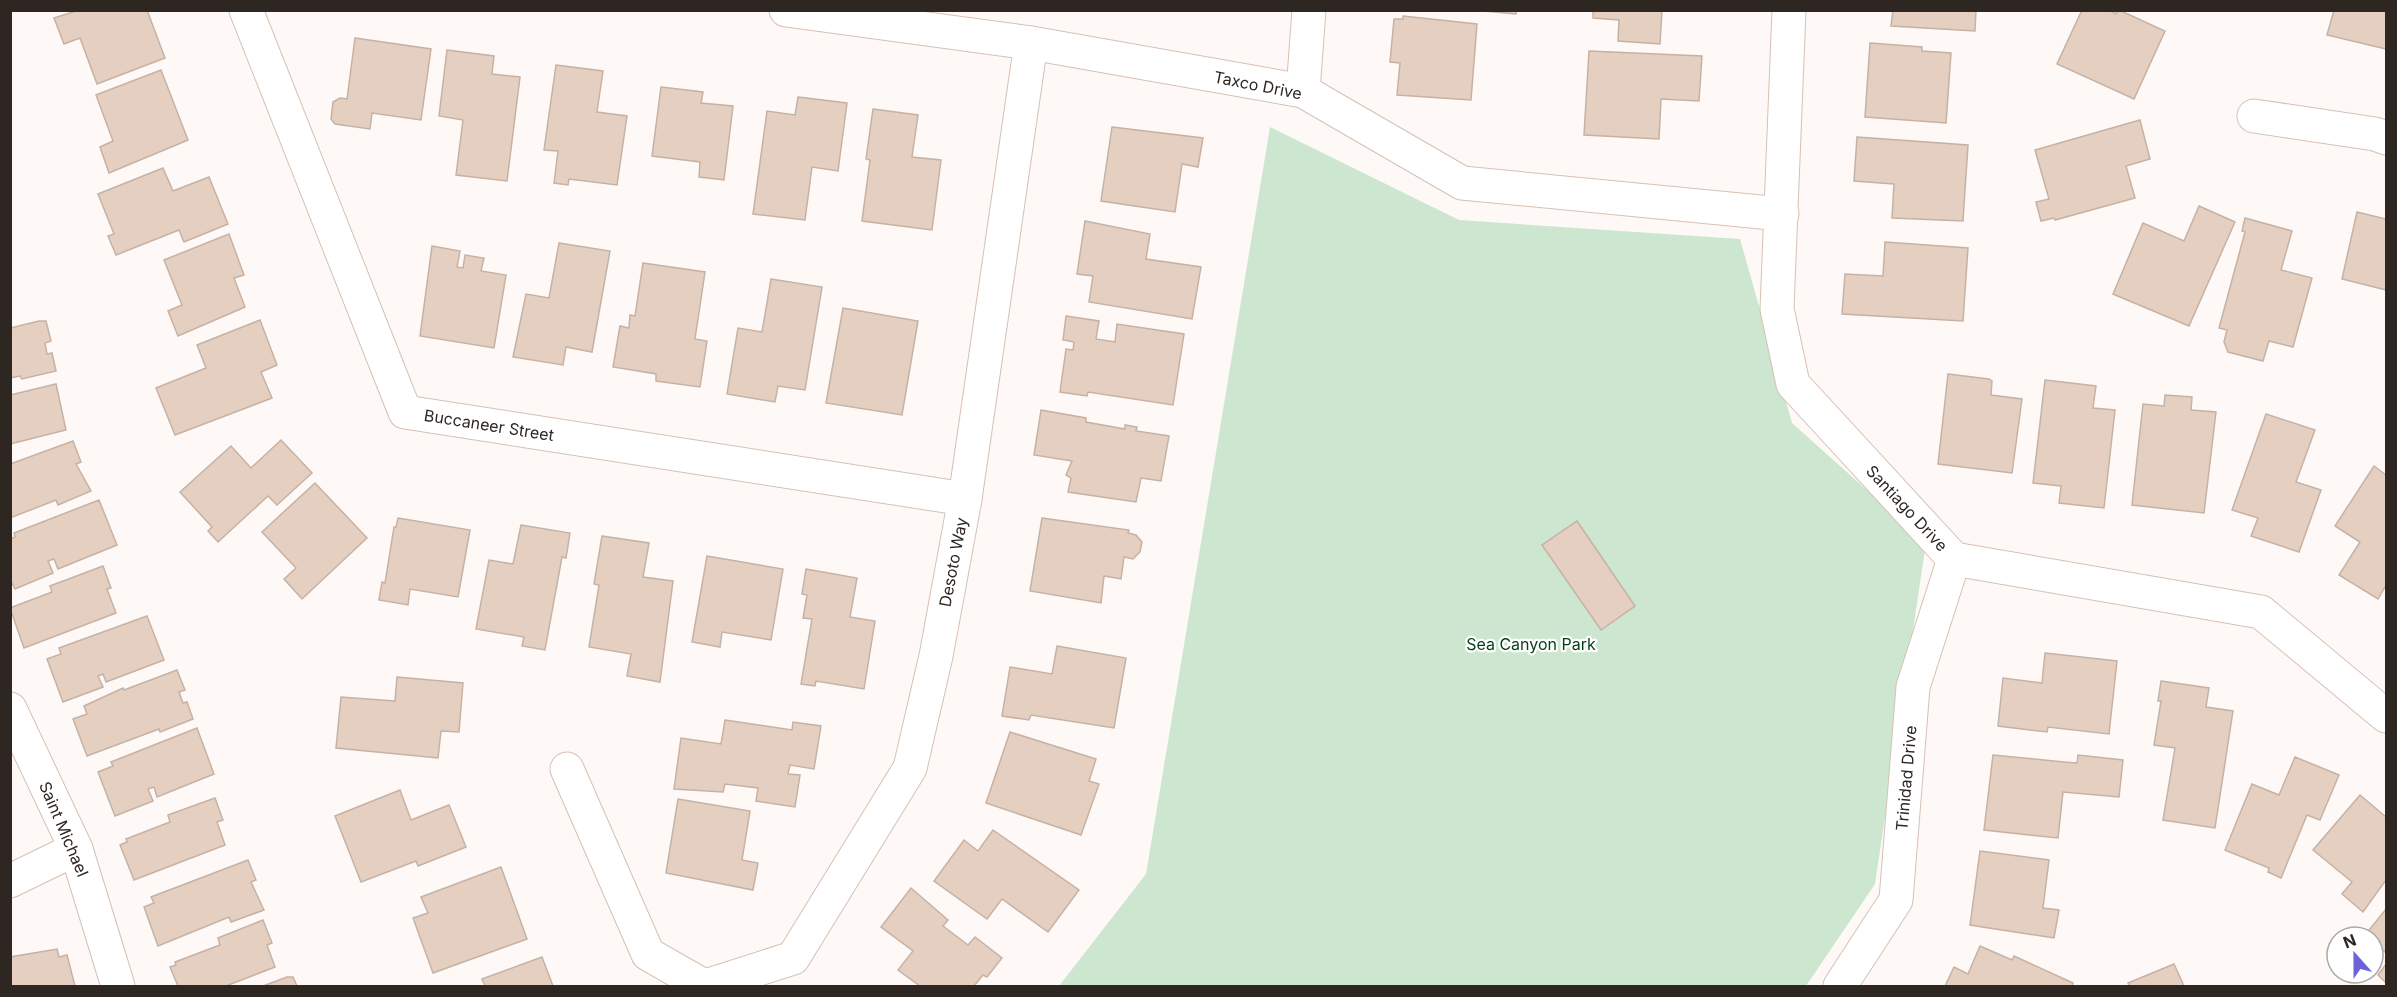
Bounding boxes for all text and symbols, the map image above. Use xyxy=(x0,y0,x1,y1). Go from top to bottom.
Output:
street label: Taxco Drive xyxy=(1212,67,1304,103)
street label: Buccaneer Street xyxy=(423,405,555,445)
street label: Santiago Drive xyxy=(1862,461,1952,555)
street label: Desoto Way xyxy=(935,516,971,608)
park label: Sea Canyon Park xyxy=(1466,634,1596,654)
street label: Trinidad Drive xyxy=(1891,724,1921,832)
street label: Saint Michael xyxy=(35,778,93,880)
north arrow xyxy=(2325,925,2385,985)
text: N xyxy=(2340,929,2359,953)

